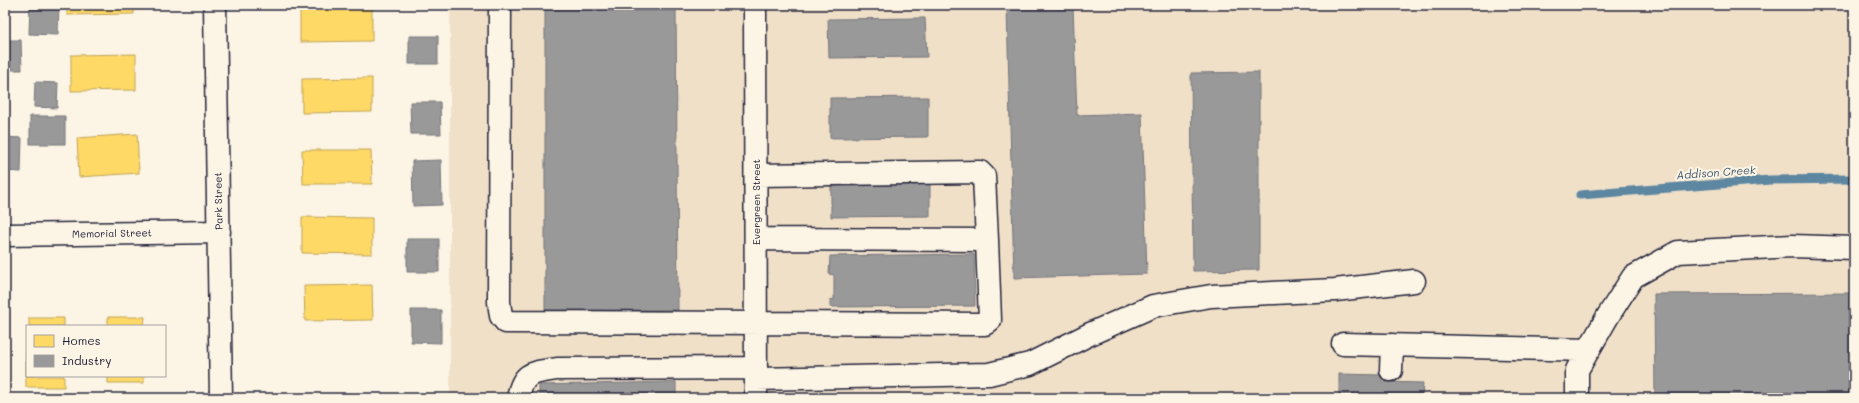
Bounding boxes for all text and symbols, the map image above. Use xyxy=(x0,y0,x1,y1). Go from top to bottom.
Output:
street label: Evergreen Street xyxy=(749,159,763,245)
water label: Addison Creek xyxy=(1676,162,1756,182)
street label: Park Street xyxy=(210,172,226,230)
street label: Memorial Street xyxy=(72,225,152,241)
legend xyxy=(26,325,166,377)
text: Homes xyxy=(62,332,101,348)
text: Industry xyxy=(62,352,111,368)

